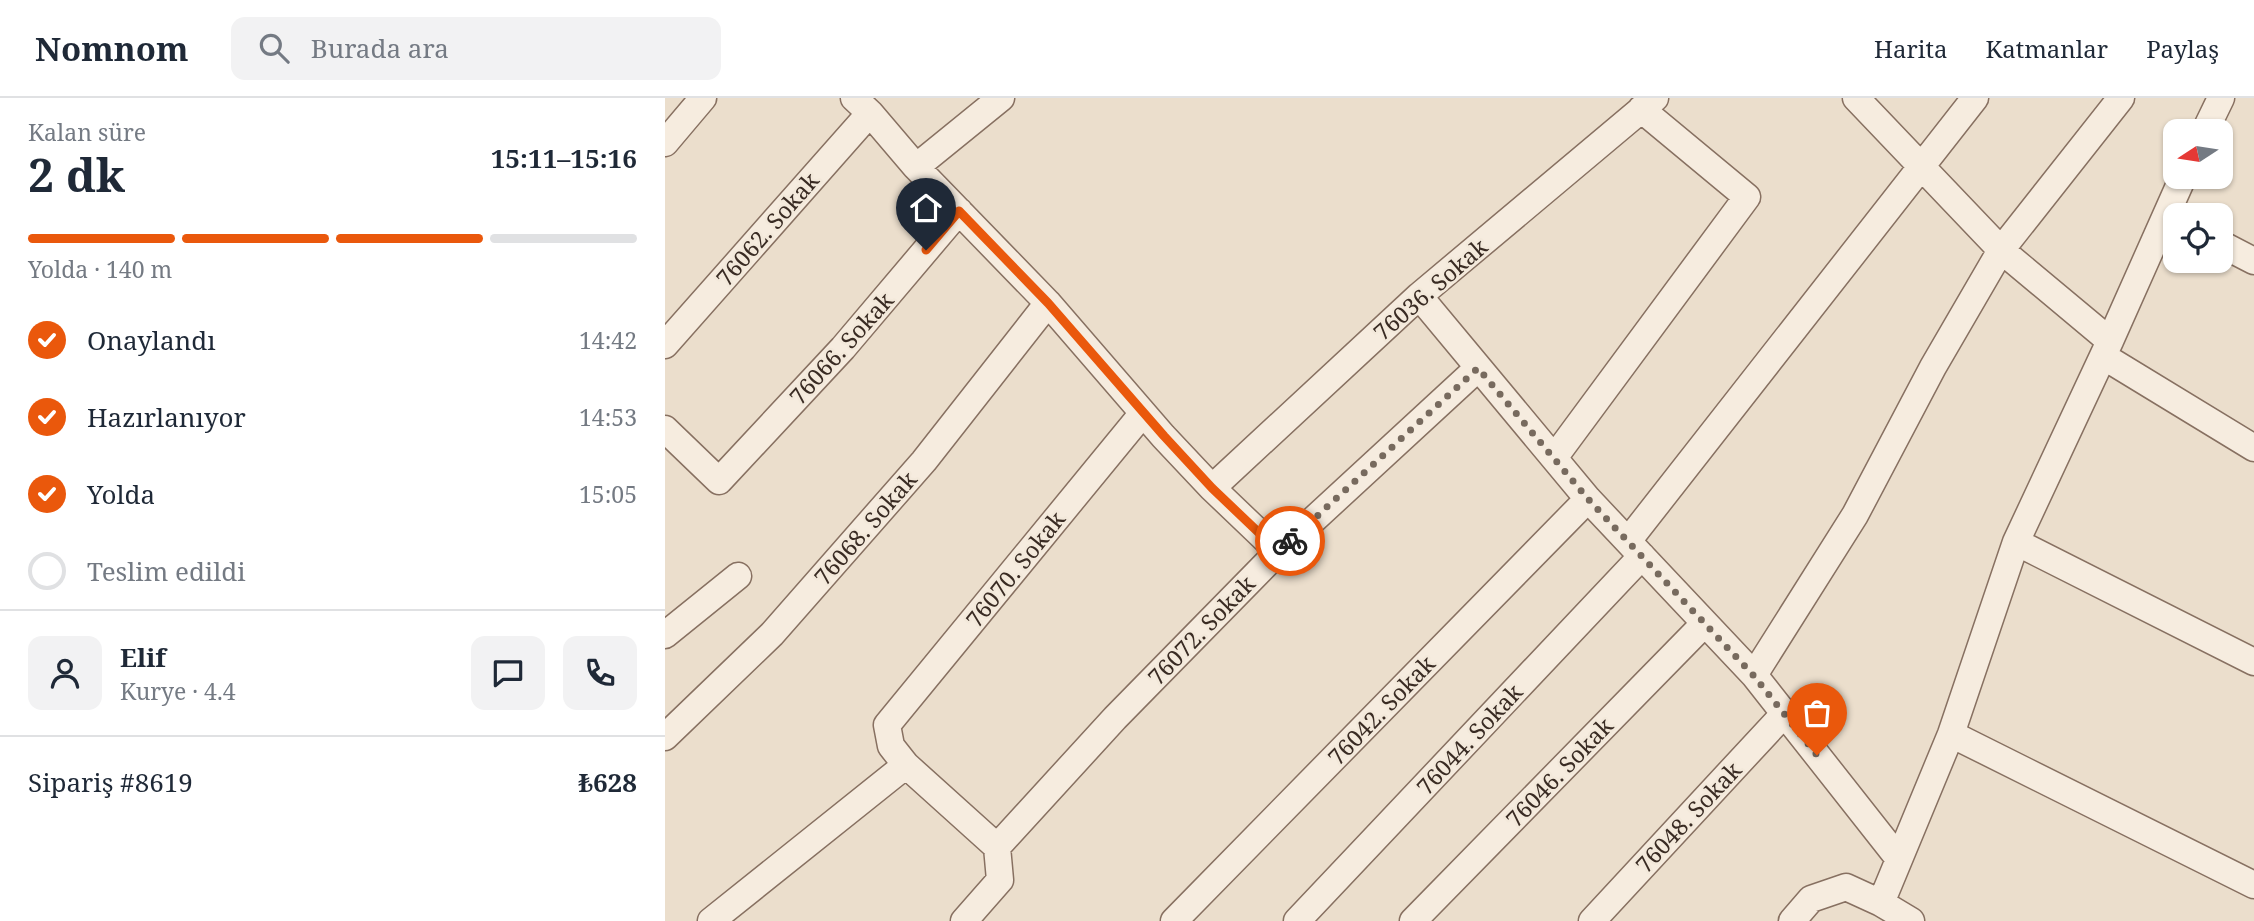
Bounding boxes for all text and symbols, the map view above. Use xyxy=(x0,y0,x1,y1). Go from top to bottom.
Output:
search box xyxy=(231,17,721,80)
text: Nomnom xyxy=(35,26,189,71)
icon: search xyxy=(255,29,293,67)
text: Burada ara xyxy=(311,30,449,66)
text: Harita xyxy=(1874,32,1947,65)
text: Katmanlar xyxy=(1985,32,2108,65)
text: Paylaş xyxy=(2146,32,2219,65)
text: Kalan süre xyxy=(28,116,146,148)
north arrow xyxy=(2163,119,2233,189)
map controls xyxy=(2163,119,2233,273)
text: 15:11–15:16 xyxy=(491,140,637,176)
text: 2 dk xyxy=(28,143,125,205)
street label: 76062. Sokak xyxy=(708,165,826,293)
pin xyxy=(896,178,956,250)
icon: home xyxy=(907,189,945,227)
button: locate xyxy=(2163,203,2233,273)
street label: 76036. Sokak xyxy=(1366,230,1494,348)
text: Yolda · 140 m xyxy=(28,253,172,285)
street label: 76066. Sokak xyxy=(782,284,901,411)
icon: check xyxy=(28,321,66,359)
text: Onaylandı xyxy=(87,322,216,358)
text: 14:42 xyxy=(579,324,637,356)
icon: check xyxy=(28,398,66,436)
text: Hazırlanıyor xyxy=(87,399,246,435)
text: 14:53 xyxy=(579,401,637,433)
street label: 76068. Sokak xyxy=(806,464,924,592)
icon: check xyxy=(28,475,66,513)
text: Yolda xyxy=(87,476,155,512)
text: 15:05 xyxy=(579,478,637,510)
street label: 76070. Sokak xyxy=(958,503,1072,634)
courier xyxy=(1255,506,1325,576)
icon: bike xyxy=(1271,522,1309,560)
text: Teslim edildi xyxy=(87,553,246,589)
street label: 76072. Sokak xyxy=(1140,568,1262,692)
button: person xyxy=(28,636,102,710)
button: chat xyxy=(471,636,545,710)
button: phone xyxy=(563,636,637,710)
text: Elif xyxy=(120,639,166,675)
street label: 76042. Sokak xyxy=(1320,648,1442,772)
text: Kurye · 4.4 xyxy=(120,675,236,707)
street label: 76044. Sokak xyxy=(1409,676,1529,802)
pin xyxy=(1787,683,1847,755)
icon: bag xyxy=(1798,694,1836,732)
street label: 76046. Sokak xyxy=(1498,710,1620,834)
street label: 76048. Sokak xyxy=(1628,754,1748,880)
text: Sipariş #8619 xyxy=(28,764,193,800)
text: ₺628 xyxy=(578,764,637,800)

